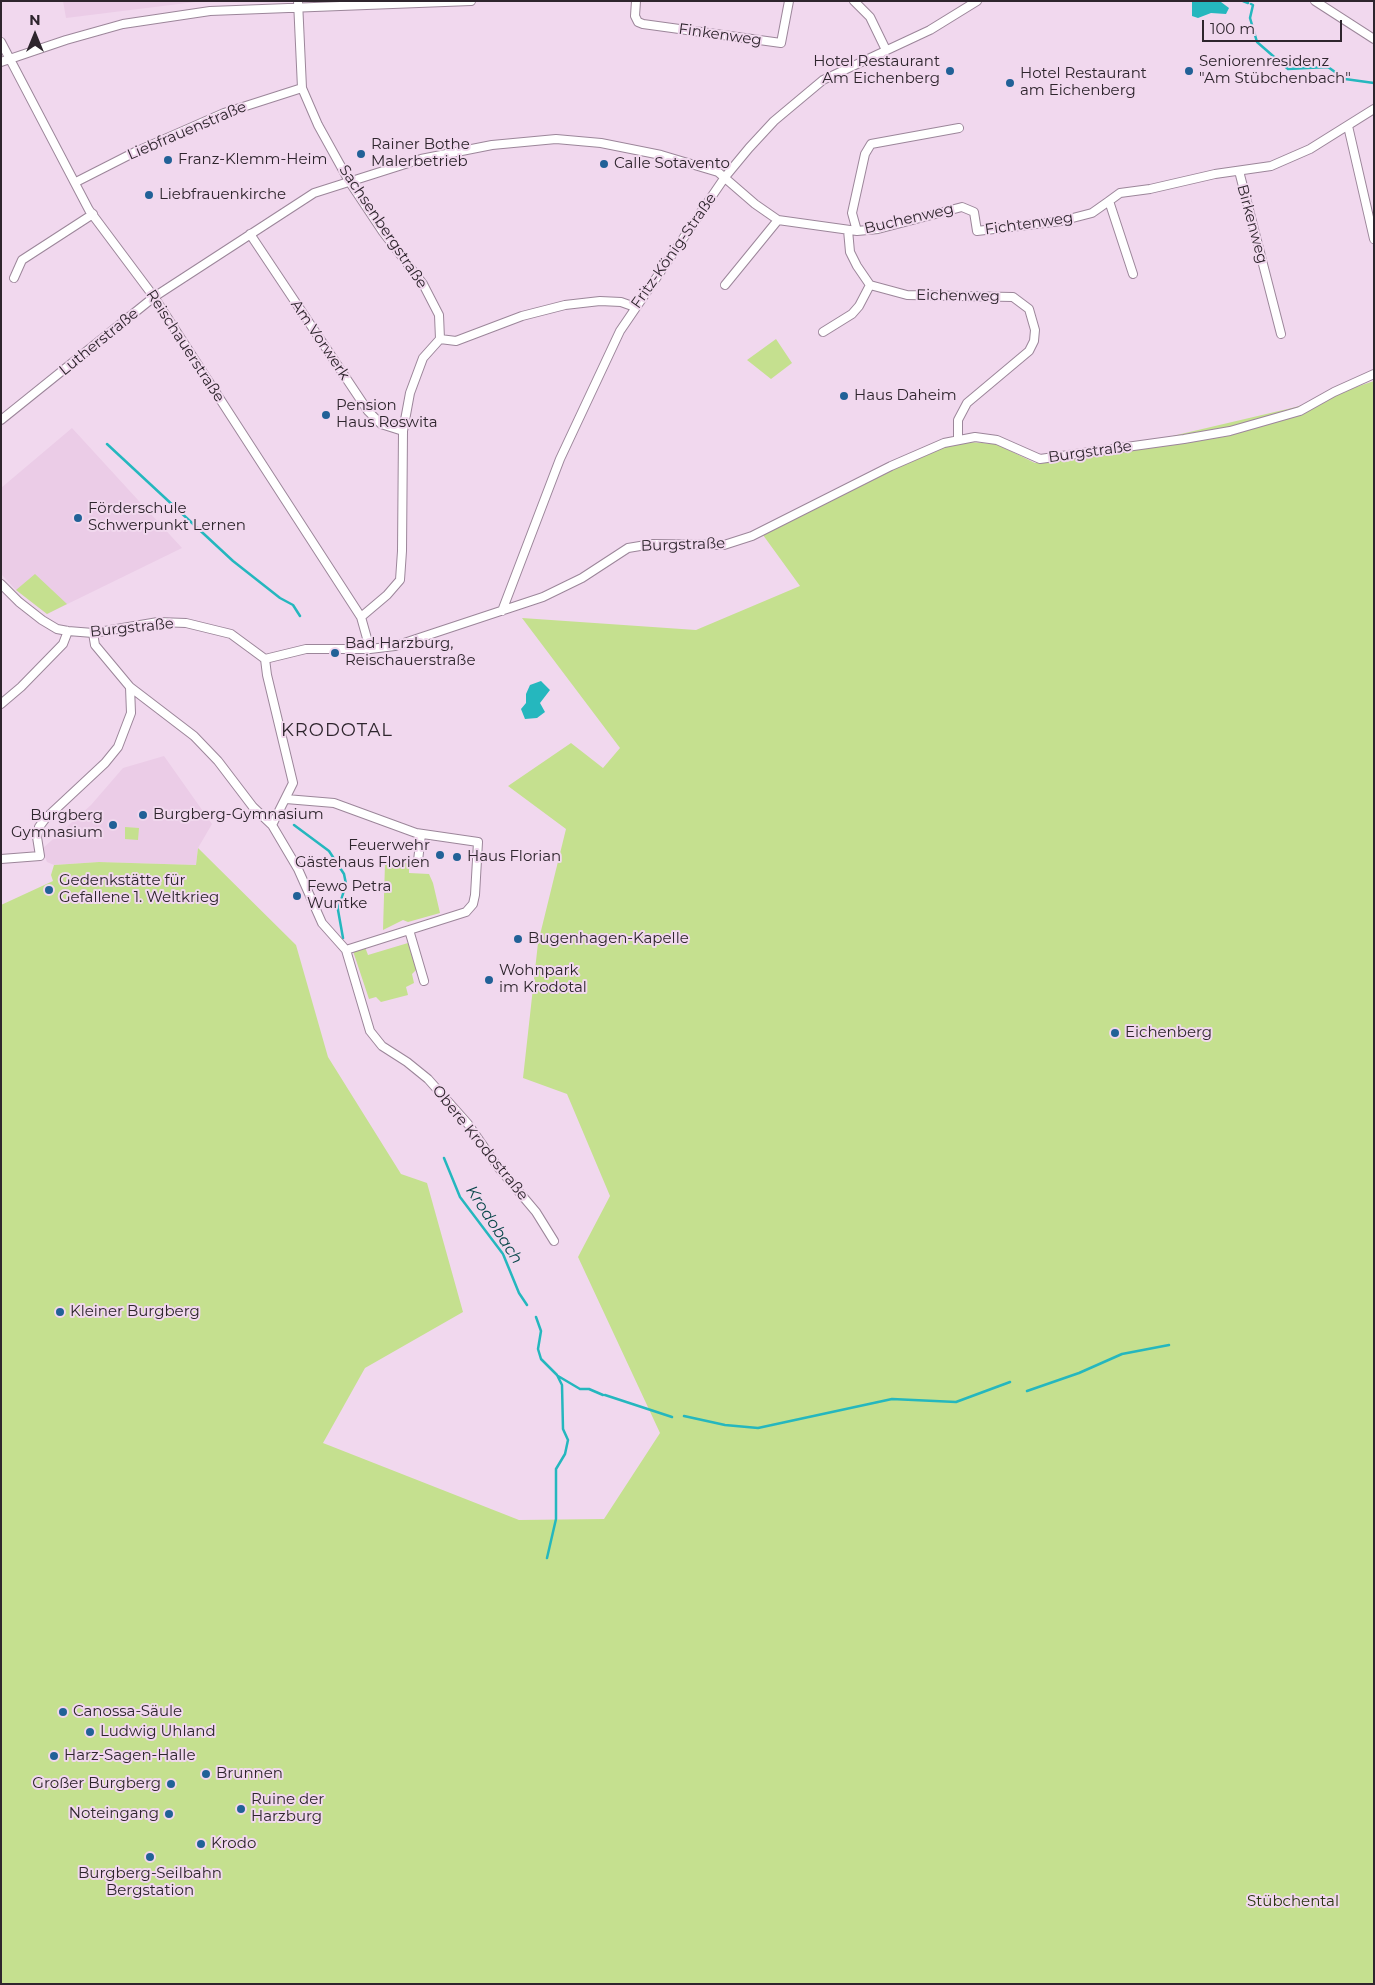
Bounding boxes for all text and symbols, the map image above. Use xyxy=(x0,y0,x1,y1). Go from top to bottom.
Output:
north arrow xyxy=(10,10,60,60)
scale bar xyxy=(1205,10,1345,42)
text: N xyxy=(29,11,41,29)
text: 100 m xyxy=(1210,19,1255,38)
street label: Finkenweg xyxy=(677,20,763,50)
place label: Hotel Restaurant Am Eichenberg xyxy=(813,53,940,88)
place label: Seniorenresidenz "Am Stübchenbach" xyxy=(1199,53,1351,88)
marker: Hotel Restaurant Am Eichenberg xyxy=(944,65,956,77)
place label: Hotel Restaurant am Eichenberg xyxy=(1020,65,1147,100)
marker: Seniorenresidenz "Am Stübchenbach" xyxy=(1183,65,1195,77)
marker: Hotel Restaurant am Eichenberg xyxy=(1004,77,1016,89)
street label: Liebfrauenstraße xyxy=(125,98,249,164)
place label: Rainer Bothe Malerbetrieb xyxy=(371,136,470,171)
marker: Rainer Bothe Malerbetrieb xyxy=(355,148,367,160)
place label: Franz-Klemm-Heim xyxy=(178,151,327,169)
marker: Franz-Klemm-Heim xyxy=(162,154,174,166)
place label: Calle Sotavento xyxy=(614,155,730,173)
marker: Calle Sotavento xyxy=(598,158,610,170)
street label: Sachsenbergstraße xyxy=(335,162,431,292)
street label: Birkenweg xyxy=(1233,182,1271,266)
place label: Liebfrauenkirche xyxy=(159,186,286,204)
marker: Liebfrauenkirche xyxy=(143,189,155,201)
street label: Fritz-König-Straße xyxy=(627,190,721,312)
street label: Buchenweg xyxy=(863,200,955,238)
street label: Fichtenweg xyxy=(984,209,1074,239)
street label: Reischauerstraße xyxy=(142,286,228,406)
street label: Eichenweg xyxy=(916,286,1000,306)
street label: Am Vorwerk xyxy=(287,297,353,383)
street label: Lutherstraße xyxy=(56,305,142,379)
place label: Haus Daheim xyxy=(854,387,957,405)
marker: Haus Daheim xyxy=(838,390,850,402)
place label: Pension Haus Roswita xyxy=(336,397,438,432)
marker: Pension Haus Roswita xyxy=(320,409,332,421)
street label: Burgstraße xyxy=(1047,437,1133,467)
place label: Förderschule Schwerpunkt Lernen xyxy=(88,500,246,535)
marker: Förderschule Schwerpunkt Lernen xyxy=(72,512,84,524)
street label: Burgstraße xyxy=(641,535,725,555)
street label: Burgstraße xyxy=(89,615,175,641)
place label: Bad Harzburg, Reischauerstraße xyxy=(345,635,475,670)
marker: Bad Harzburg, Reischauerstraße xyxy=(329,647,341,659)
district label: KRODOTAL xyxy=(280,720,394,742)
place label: Burgberg-Gymnasium xyxy=(153,806,324,824)
place label: Burgberg Gymnasium xyxy=(11,807,103,842)
marker: Burgberg-Gymnasium xyxy=(137,809,149,821)
marker: Burgberg Gymnasium xyxy=(107,819,119,831)
place label: Feuerwehr Gästehaus Florien xyxy=(295,837,430,872)
place label: Haus Florian xyxy=(467,848,561,866)
marker: Feuerwehr Gästehaus Florien xyxy=(434,849,446,861)
marker: Haus Florian xyxy=(451,851,463,863)
place label: Gedenkstätte für Gefallene 1. Weltkrieg xyxy=(59,872,219,907)
place label: Fewo Petra Wuntke xyxy=(307,878,391,913)
marker: Gedenkstätte für Gefallene 1. Weltkrieg xyxy=(43,884,55,896)
marker: Fewo Petra Wuntke xyxy=(291,890,303,902)
place label: Bugenhagen-Kapelle xyxy=(528,930,689,948)
marker: Bugenhagen-Kapelle xyxy=(512,933,524,945)
place label: Wohnpark im Krodotal xyxy=(499,962,587,997)
marker: Wohnpark im Krodotal xyxy=(483,974,495,986)
place label: Eichenberg xyxy=(1125,1024,1212,1042)
marker: Eichenberg xyxy=(1109,1027,1121,1039)
street label: Obere Krodostraße xyxy=(428,1082,532,1204)
water label: Krodobach xyxy=(462,1182,526,1268)
place label: Kleiner Burgberg xyxy=(70,1303,200,1321)
marker: Kleiner Burgberg xyxy=(54,1306,66,1318)
place label: Canossa-Säule xyxy=(73,1703,182,1721)
marker: Canossa-Säule xyxy=(57,1706,69,1718)
place label: Ludwig Uhland xyxy=(100,1723,216,1741)
marker: Ludwig Uhland xyxy=(84,1726,96,1738)
place label: Harz-Sagen-Halle xyxy=(64,1747,195,1765)
marker: Harz-Sagen-Halle xyxy=(48,1750,60,1762)
place label: Brunnen xyxy=(216,1765,283,1783)
marker: Brunnen xyxy=(200,1768,212,1780)
place label: Großer Burgberg xyxy=(32,1775,161,1793)
marker: Großer Burgberg xyxy=(165,1778,177,1790)
place label: Ruine der Harzburg xyxy=(251,1791,324,1826)
marker: Ruine der Harzburg xyxy=(235,1803,247,1815)
place label: Noteingang xyxy=(69,1805,159,1823)
marker: Noteingang xyxy=(163,1808,175,1820)
place label: Krodo xyxy=(211,1835,256,1853)
marker: Krodo xyxy=(195,1838,207,1850)
marker: Burgberg-Seilbahn Bergstation xyxy=(144,1851,156,1863)
place label: Burgberg-Seilbahn Bergstation xyxy=(78,1865,222,1900)
park label: Stübchental xyxy=(1247,1893,1339,1911)

